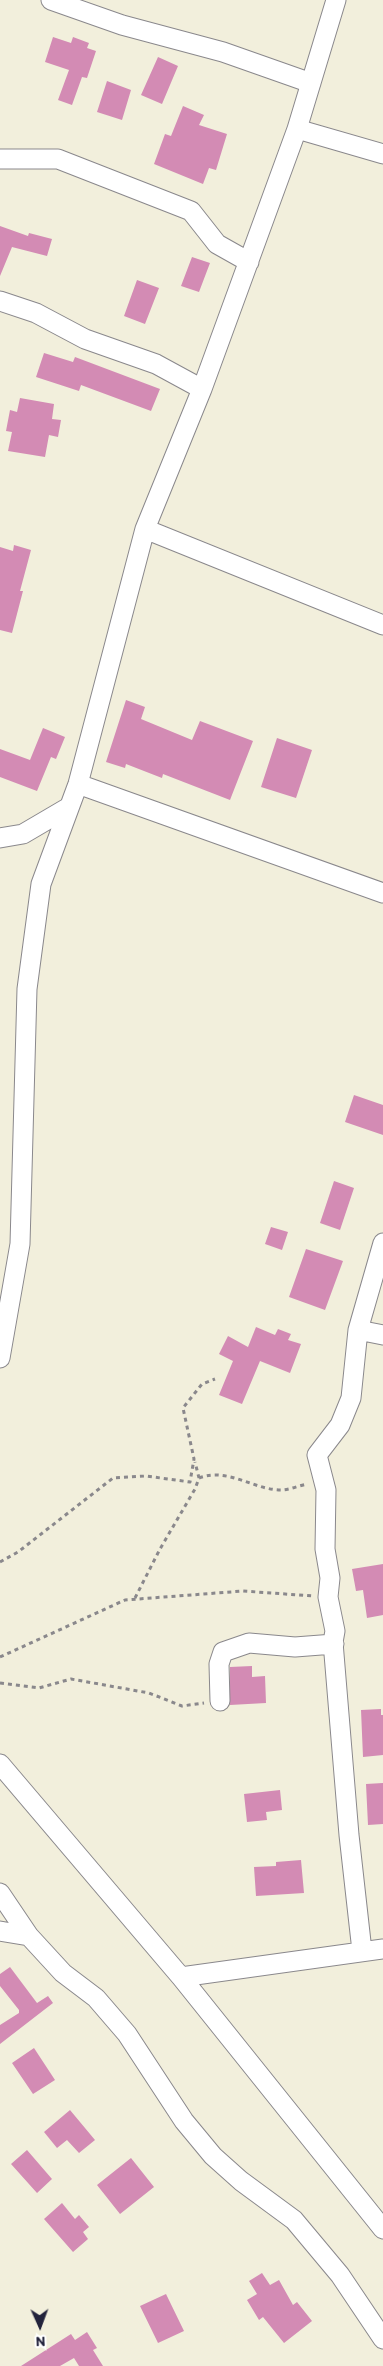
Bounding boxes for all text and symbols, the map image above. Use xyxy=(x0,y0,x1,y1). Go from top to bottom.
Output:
north arrow xyxy=(15,2301,65,2351)
text: N xyxy=(36,2333,46,2350)

